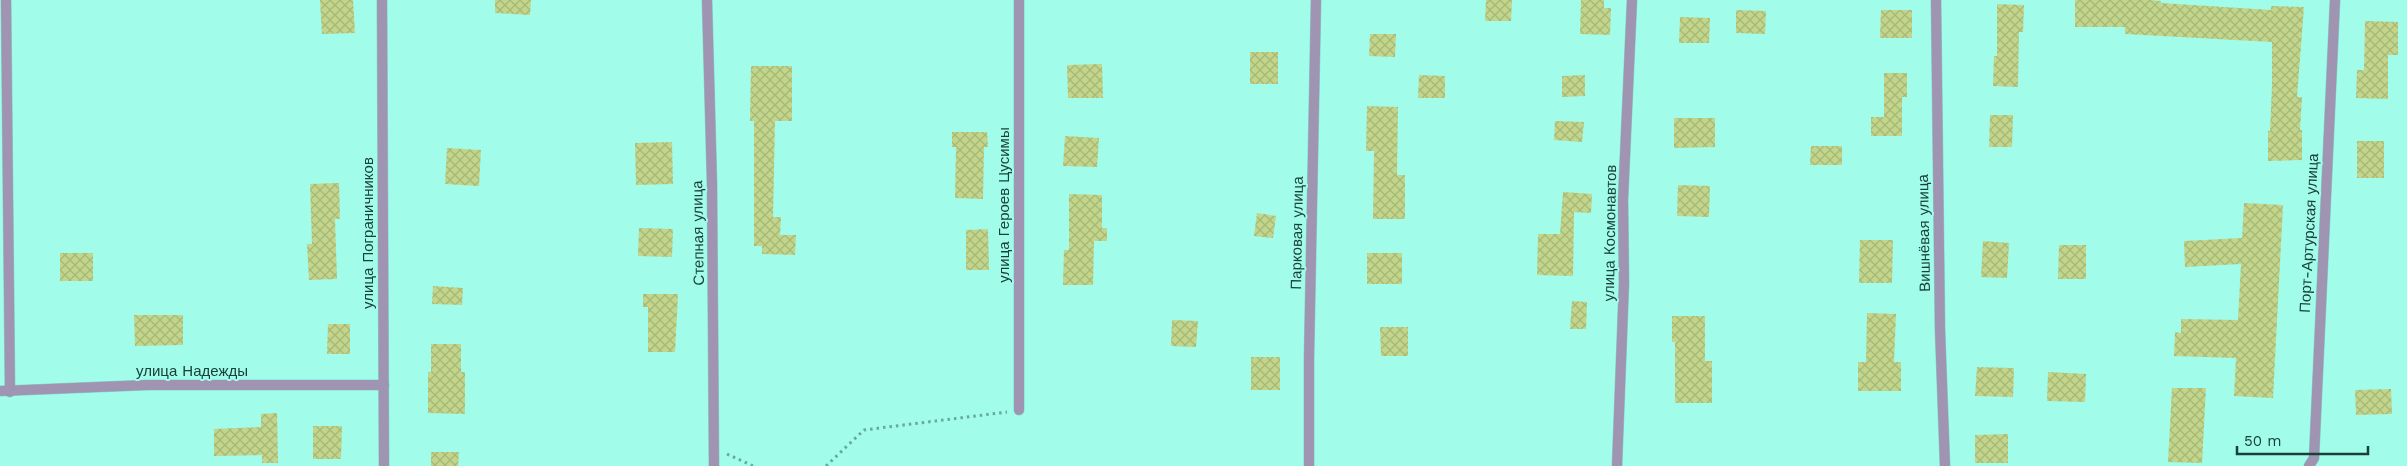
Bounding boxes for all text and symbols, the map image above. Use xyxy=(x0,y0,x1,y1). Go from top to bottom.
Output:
street label: улица Героев Цусимы xyxy=(995,127,1013,283)
street label: Порт-Артурская улица xyxy=(2296,152,2322,313)
street label: улица Пограничников xyxy=(359,157,377,309)
street label: улица Космонавтов xyxy=(1600,164,1620,302)
street label: Вишнёвая улица xyxy=(1914,173,1934,292)
street label: Парковая улица xyxy=(1287,176,1307,290)
street label: Степная улица xyxy=(688,180,708,286)
street label: улица Надежды xyxy=(136,362,248,380)
scale bar xyxy=(2237,424,2368,456)
text: 50 m xyxy=(2244,432,2281,450)

